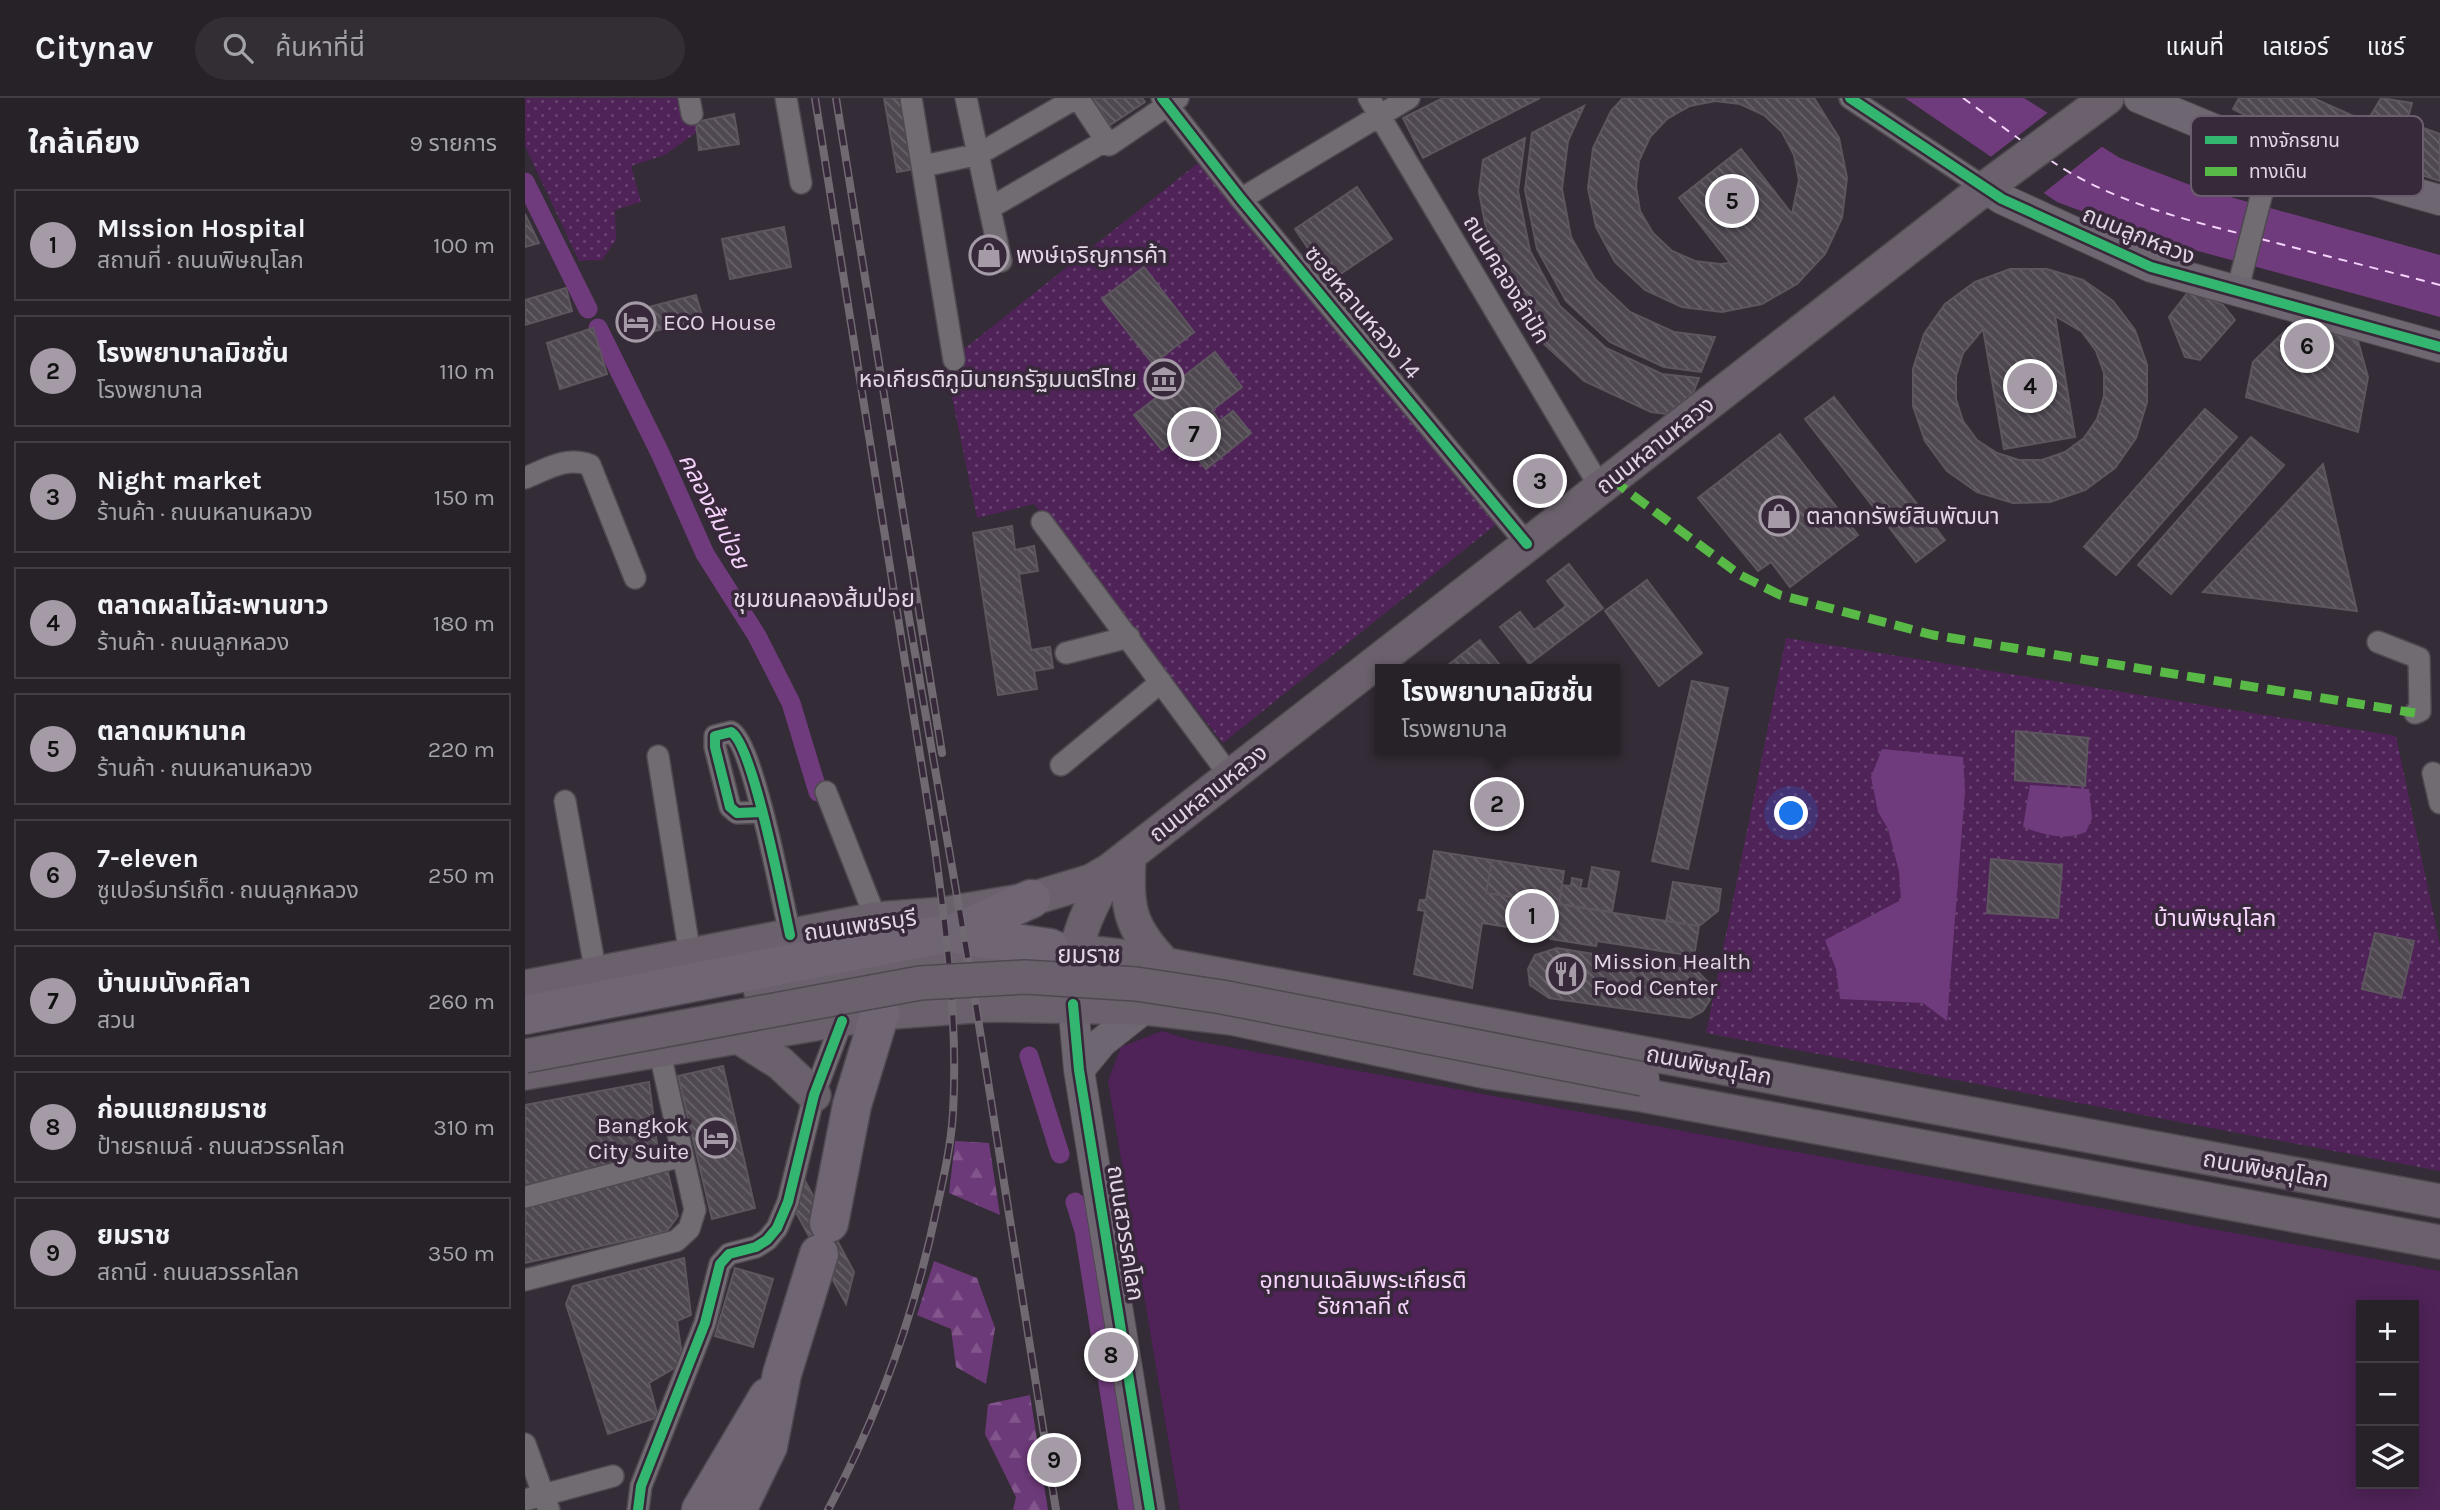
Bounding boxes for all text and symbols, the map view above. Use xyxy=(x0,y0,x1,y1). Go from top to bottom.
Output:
search box xyxy=(195,17,685,80)
text: Citynav xyxy=(35,29,153,67)
icon: search xyxy=(219,29,257,67)
text: ค้นหาที่นี่ xyxy=(275,32,365,63)
text: แผนที่ xyxy=(2166,33,2224,61)
text: เลเยอร์ xyxy=(2262,33,2329,61)
text: แชร์ xyxy=(2367,33,2405,61)
legend xyxy=(2191,116,2423,196)
text: ใกล้เคียง xyxy=(28,125,140,161)
text: 9 รายการ xyxy=(410,130,497,157)
text: ทางจักรยาน xyxy=(2249,130,2340,152)
text: ทางเดิน xyxy=(2249,161,2307,183)
pin: 5 xyxy=(1709,175,1755,227)
street label: ถนนลูกหลวง xyxy=(2078,201,2199,271)
street label: ถนนคลองลำปัก xyxy=(1458,210,1555,348)
text: MIssion Hospital xyxy=(97,213,306,244)
text: 1 xyxy=(49,232,57,259)
text: 100 m xyxy=(433,232,495,259)
shop icon: พงษ์เจริญการค้า xyxy=(968,234,1010,276)
street label: ซอยหลานหลวง 14 xyxy=(1299,240,1426,385)
place label: พงษ์เจริญการค้า xyxy=(1016,242,1167,269)
text: สถานที่ · ถนนพิษณุโลก xyxy=(97,247,304,274)
hotel icon: ECO House xyxy=(615,301,657,343)
place label: ECO House xyxy=(663,309,776,336)
pin: 6 xyxy=(2284,320,2330,372)
text: โรงพยาบาลมิชชั่น xyxy=(97,338,289,369)
text: 2 xyxy=(46,358,60,385)
text: 110 m xyxy=(439,358,495,385)
museum icon: หอเกียรติภูมินายกรัฐมนตรีไทย xyxy=(1143,358,1185,400)
pin: 4 xyxy=(2007,360,2053,412)
place label: หอเกียรติภูมินายกรัฐมนตรีไทย xyxy=(859,366,1137,394)
text: โรงพยาบาล xyxy=(97,377,203,404)
street label: ถนนหลานหลวง xyxy=(1591,391,1720,500)
pin: 7 xyxy=(1171,408,1217,460)
water label: คลองส้มป่อย xyxy=(673,448,756,575)
pin: 3 xyxy=(1517,455,1563,507)
text: Night market xyxy=(97,465,262,496)
text: 3 xyxy=(46,484,60,511)
text: 150 m xyxy=(434,484,495,511)
shop icon: ตลาดทรัพย์สินพัฒนา xyxy=(1758,495,1800,537)
text: ร้านค้า · ถนนหลานหลวง xyxy=(97,499,313,526)
place label: ตลาดทรัพย์สินพัฒนา xyxy=(1806,503,2000,530)
district label: ชุมชนคลองส้มป่อย xyxy=(733,585,915,614)
text: ตลาดผลไม้สะพานขาว xyxy=(97,590,329,621)
text: 4 xyxy=(46,610,60,637)
text: 180 m xyxy=(433,610,495,637)
text: ร้านค้า · ถนนลูกหลวง xyxy=(97,629,289,656)
popup xyxy=(1375,664,1620,755)
text: โรงพยาบาลมิชชั่น xyxy=(1402,677,1593,708)
text: ตลาดมหานาค xyxy=(97,716,247,747)
text: โรงพยาบาล xyxy=(1402,716,1507,743)
text: 5 xyxy=(46,736,60,763)
text: 220 m xyxy=(428,736,495,763)
street label: ถนนหลานหลวง xyxy=(1144,739,1273,848)
text: ร้านค้า · ถนนหลานหลวง xyxy=(97,755,313,782)
pin: 2 xyxy=(1474,778,1520,830)
your location xyxy=(1774,796,1808,830)
text: 7-eleven xyxy=(97,843,199,874)
text: 6 xyxy=(46,862,60,889)
text: 250 m xyxy=(428,862,495,889)
text: ซูเปอร์มาร์เก็ต · ถนนลูกหลวง xyxy=(97,877,359,904)
pin: 1 xyxy=(1509,890,1555,942)
street label: ถนนเพชรบุรี xyxy=(802,904,918,947)
park label: บ้านพิษณุโลก xyxy=(2154,905,2276,932)
district label: ยมราช xyxy=(1057,941,1121,969)
place label: Mission Health Food Center xyxy=(1593,948,1751,1001)
restaurant icon: Mission Health Food Center xyxy=(1545,953,1587,995)
text: บ้านมนังคศิลา xyxy=(97,968,251,999)
text: 7 xyxy=(47,988,59,1015)
text: 260 m xyxy=(428,988,495,1015)
text: สวน xyxy=(97,1007,136,1034)
street label: ถนนพิษณุโลก xyxy=(1644,1040,1774,1091)
text: ก่อนแยกยมราช xyxy=(97,1094,267,1125)
place label: Bangkok City Suite xyxy=(588,1112,689,1165)
text: 8 xyxy=(46,1114,60,1141)
text: 310 m xyxy=(433,1114,495,1141)
hotel icon: Bangkok City Suite xyxy=(695,1117,737,1159)
text: ป้ายรถเมล์ · ถนนสวรรคโลก xyxy=(97,1133,345,1160)
street label: ถนนพิษณุโลก xyxy=(2201,1145,2331,1194)
street label: ถนนสวรรคโลก xyxy=(1101,1163,1150,1303)
text: ยมราช xyxy=(97,1220,170,1251)
text: 9 xyxy=(46,1240,60,1267)
text: 350 m xyxy=(428,1240,495,1267)
text: สถานี · ถนนสวรรคโลก xyxy=(97,1259,299,1286)
park label: อุทยานเฉลิมพระเกียรติ รัชกาลที่ ๙ xyxy=(1259,1267,1467,1320)
map controls xyxy=(2356,1300,2419,1489)
button: + xyxy=(2356,1300,2419,1363)
pin: 8 xyxy=(1088,1329,1134,1381)
button: − xyxy=(2356,1363,2419,1426)
button: layers xyxy=(2356,1426,2419,1489)
pin: 9 xyxy=(1031,1434,1077,1486)

